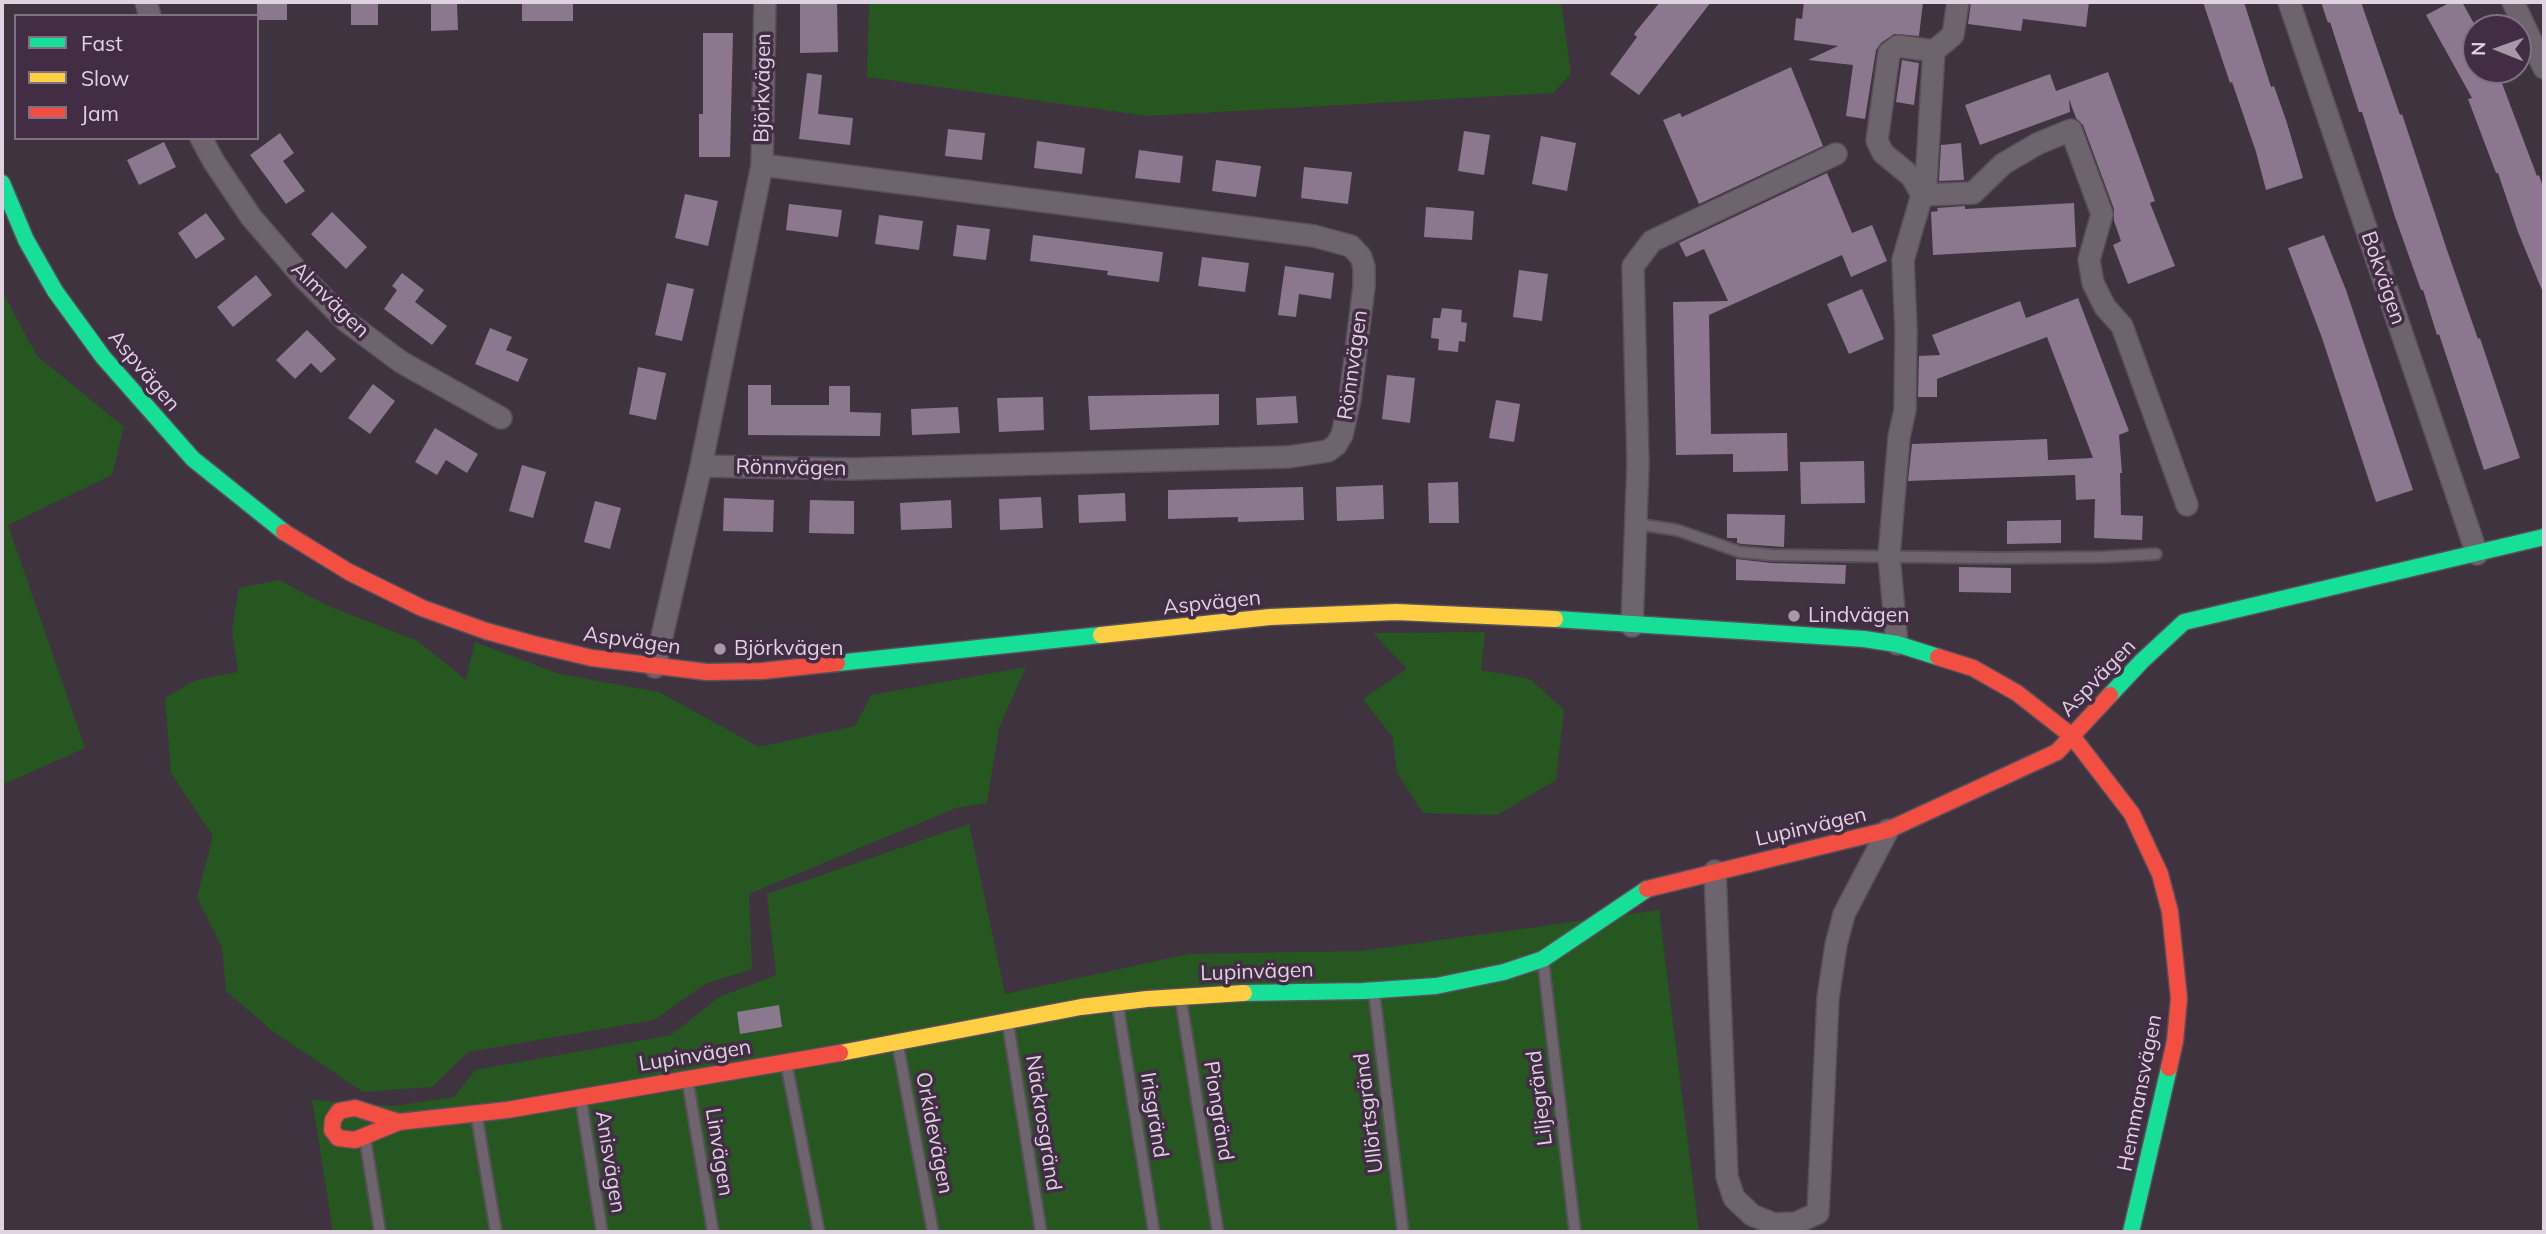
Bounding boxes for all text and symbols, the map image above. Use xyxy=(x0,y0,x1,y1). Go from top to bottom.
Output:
legend xyxy=(14,14,259,140)
north arrow xyxy=(2462,14,2532,84)
text: Fast xyxy=(81,30,123,56)
street label: Björkvägen xyxy=(749,33,777,143)
text: N xyxy=(2466,41,2490,56)
text: Slow xyxy=(81,65,129,91)
text: Jam xyxy=(81,100,119,126)
street label: Bokvägen xyxy=(2355,228,2411,328)
street label: Almvägen xyxy=(286,257,374,343)
street label: Rönnvägen xyxy=(1333,308,1373,422)
street label: Aspvägen xyxy=(103,325,185,417)
street label: Rönnvägen xyxy=(735,454,847,482)
street label: Aspvägen xyxy=(1162,585,1262,621)
place label: Lindvägen xyxy=(1808,603,1909,629)
marker: Lindvägen xyxy=(1786,608,1802,624)
street label: Aspvägen xyxy=(582,622,682,660)
street label: Aspvägen xyxy=(2055,634,2141,722)
place label: Björkvägen xyxy=(734,636,844,662)
marker: Björkvägen xyxy=(712,641,728,657)
street label: Lupinvägen xyxy=(1753,802,1869,852)
street label: Lupinvägen xyxy=(1200,957,1314,987)
street label: Hemmansvägen xyxy=(2112,1012,2168,1174)
street label: Lupinvägen xyxy=(637,1035,753,1077)
street label: Liljegränd xyxy=(1522,1049,1558,1147)
street label: Ullörtsgränd xyxy=(1349,1051,1389,1175)
street label: Näckrosgränd xyxy=(1020,1053,1066,1193)
street label: Piongränd xyxy=(1198,1059,1238,1163)
street label: Orkidevägen xyxy=(910,1070,958,1196)
street label: Irisgränd xyxy=(1135,1070,1173,1160)
street label: Linvägen xyxy=(700,1106,738,1198)
street label: Anisvägen xyxy=(589,1109,631,1215)

